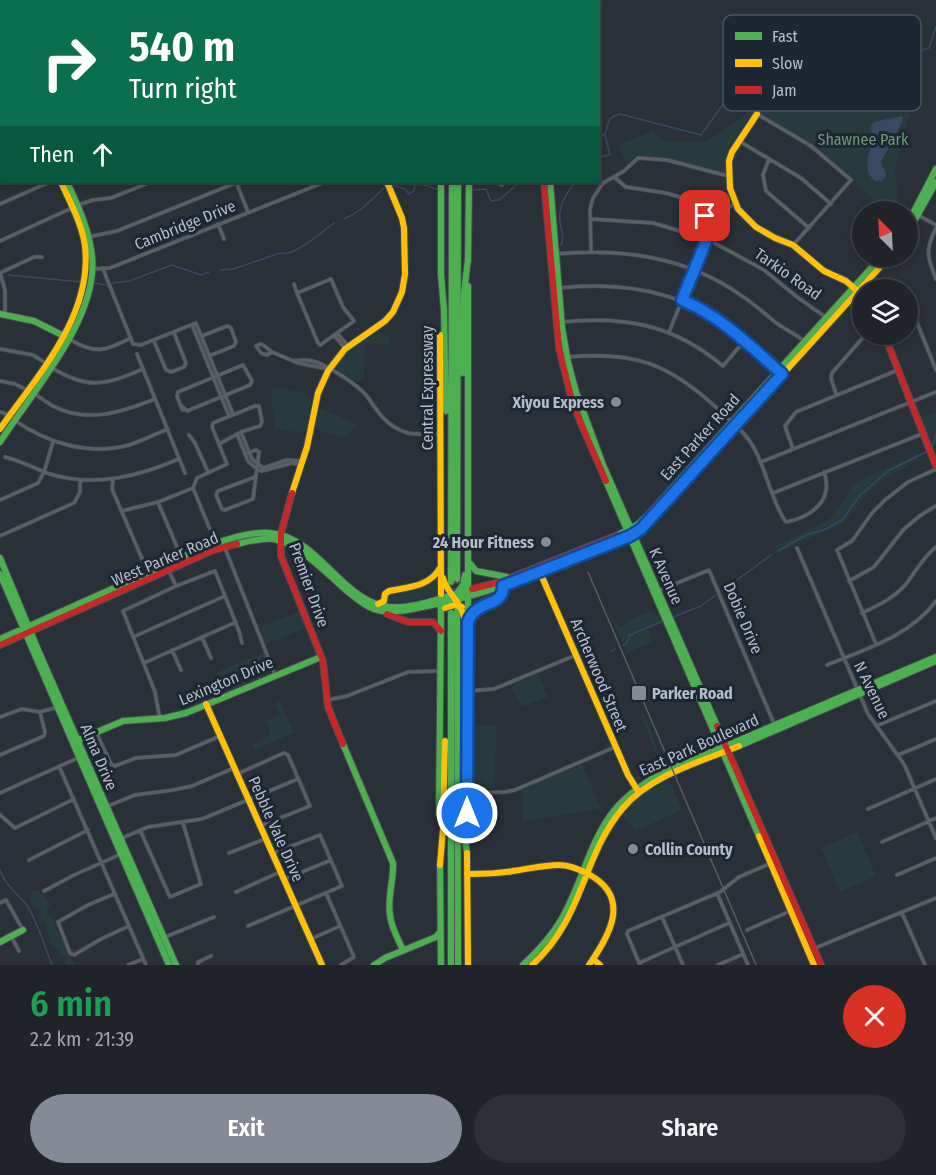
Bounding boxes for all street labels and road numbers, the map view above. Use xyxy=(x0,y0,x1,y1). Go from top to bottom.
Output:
street label: Cambridge Drive xyxy=(132,196,239,254)
street label: Tarkio Road xyxy=(751,244,825,304)
street label: Central Expressway xyxy=(418,325,437,450)
street label: East Parker Road xyxy=(656,390,744,484)
street label: West Parker Road xyxy=(109,528,221,590)
street label: Premier Drive xyxy=(285,540,333,630)
street label: K Avenue xyxy=(645,545,687,607)
street label: Dobie Drive xyxy=(719,579,767,657)
street label: Archerwood Street xyxy=(567,615,632,735)
street label: Lexington Drive xyxy=(176,652,276,709)
street label: N Avenue xyxy=(850,658,894,722)
street label: East Park Boulevard xyxy=(636,710,762,780)
street label: Alma Drive xyxy=(76,721,122,793)
street label: Pebble Vale Drive xyxy=(244,773,308,885)

